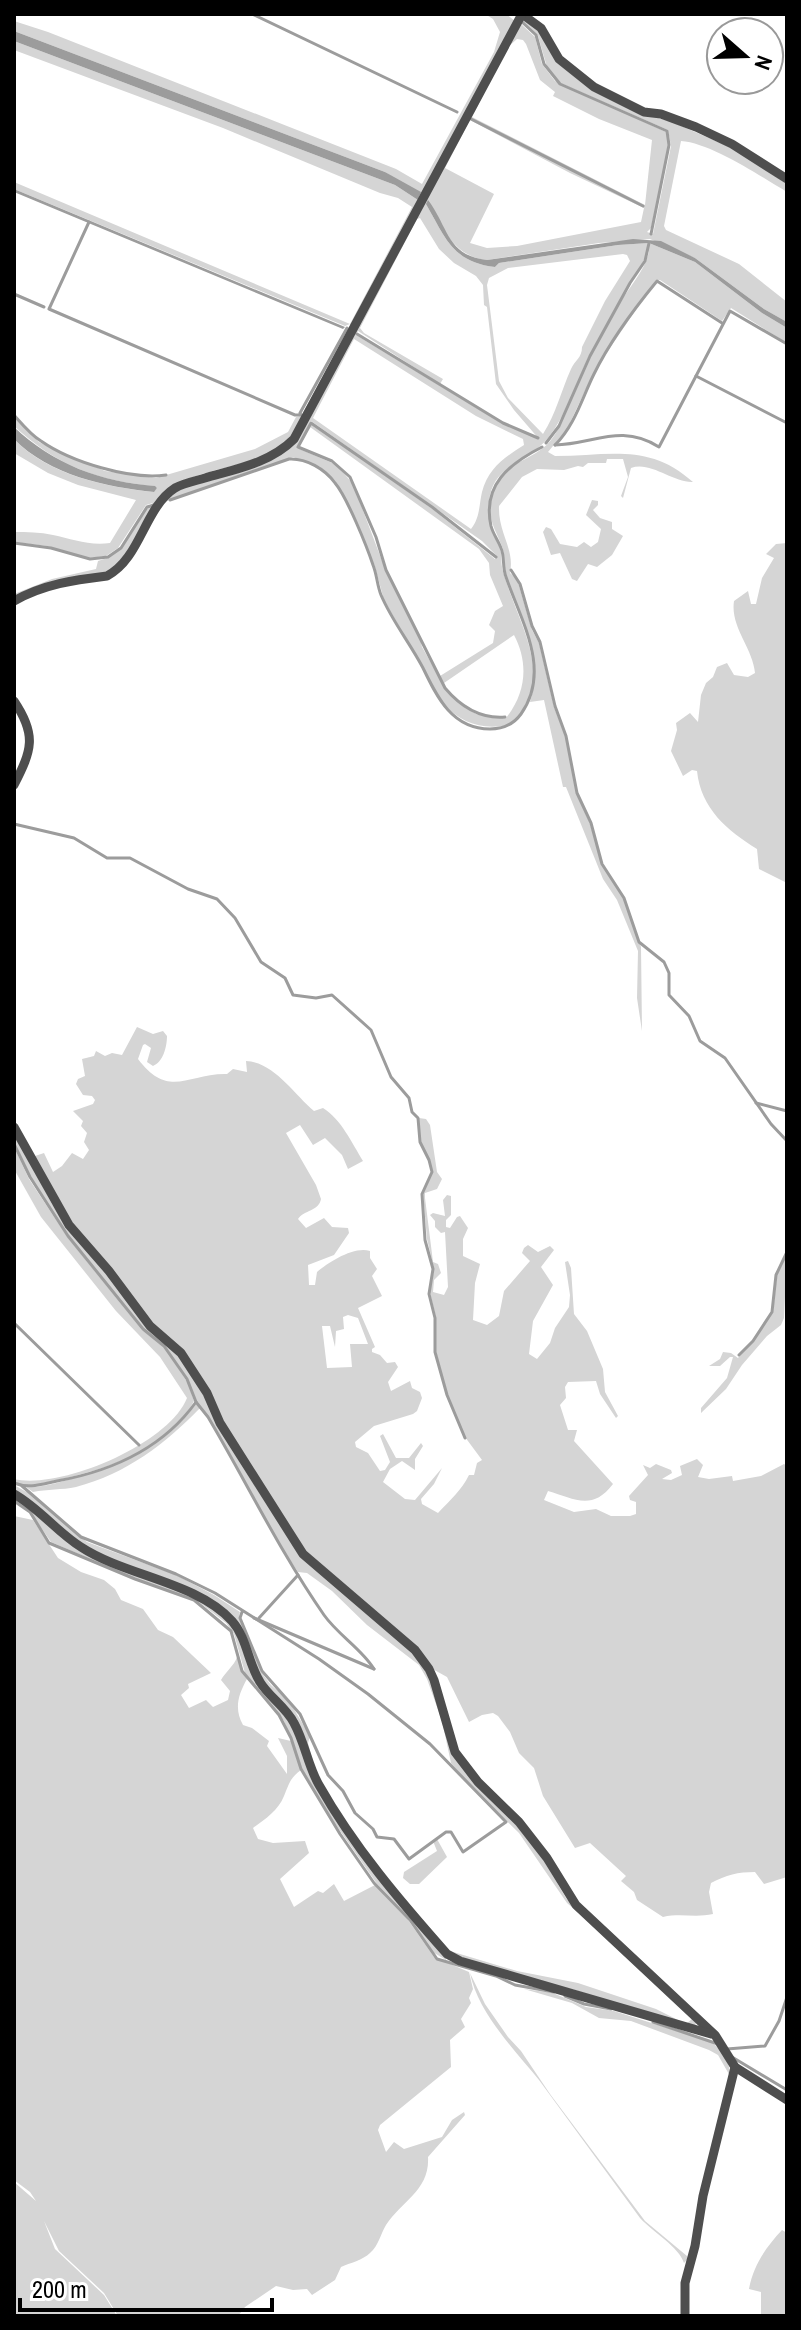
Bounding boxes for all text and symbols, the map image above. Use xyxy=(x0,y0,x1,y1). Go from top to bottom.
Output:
north arrow xyxy=(705,16,785,96)
text: N xyxy=(747,52,780,74)
scale bar xyxy=(20,2262,272,2312)
text: 200 m xyxy=(32,2273,87,2305)

